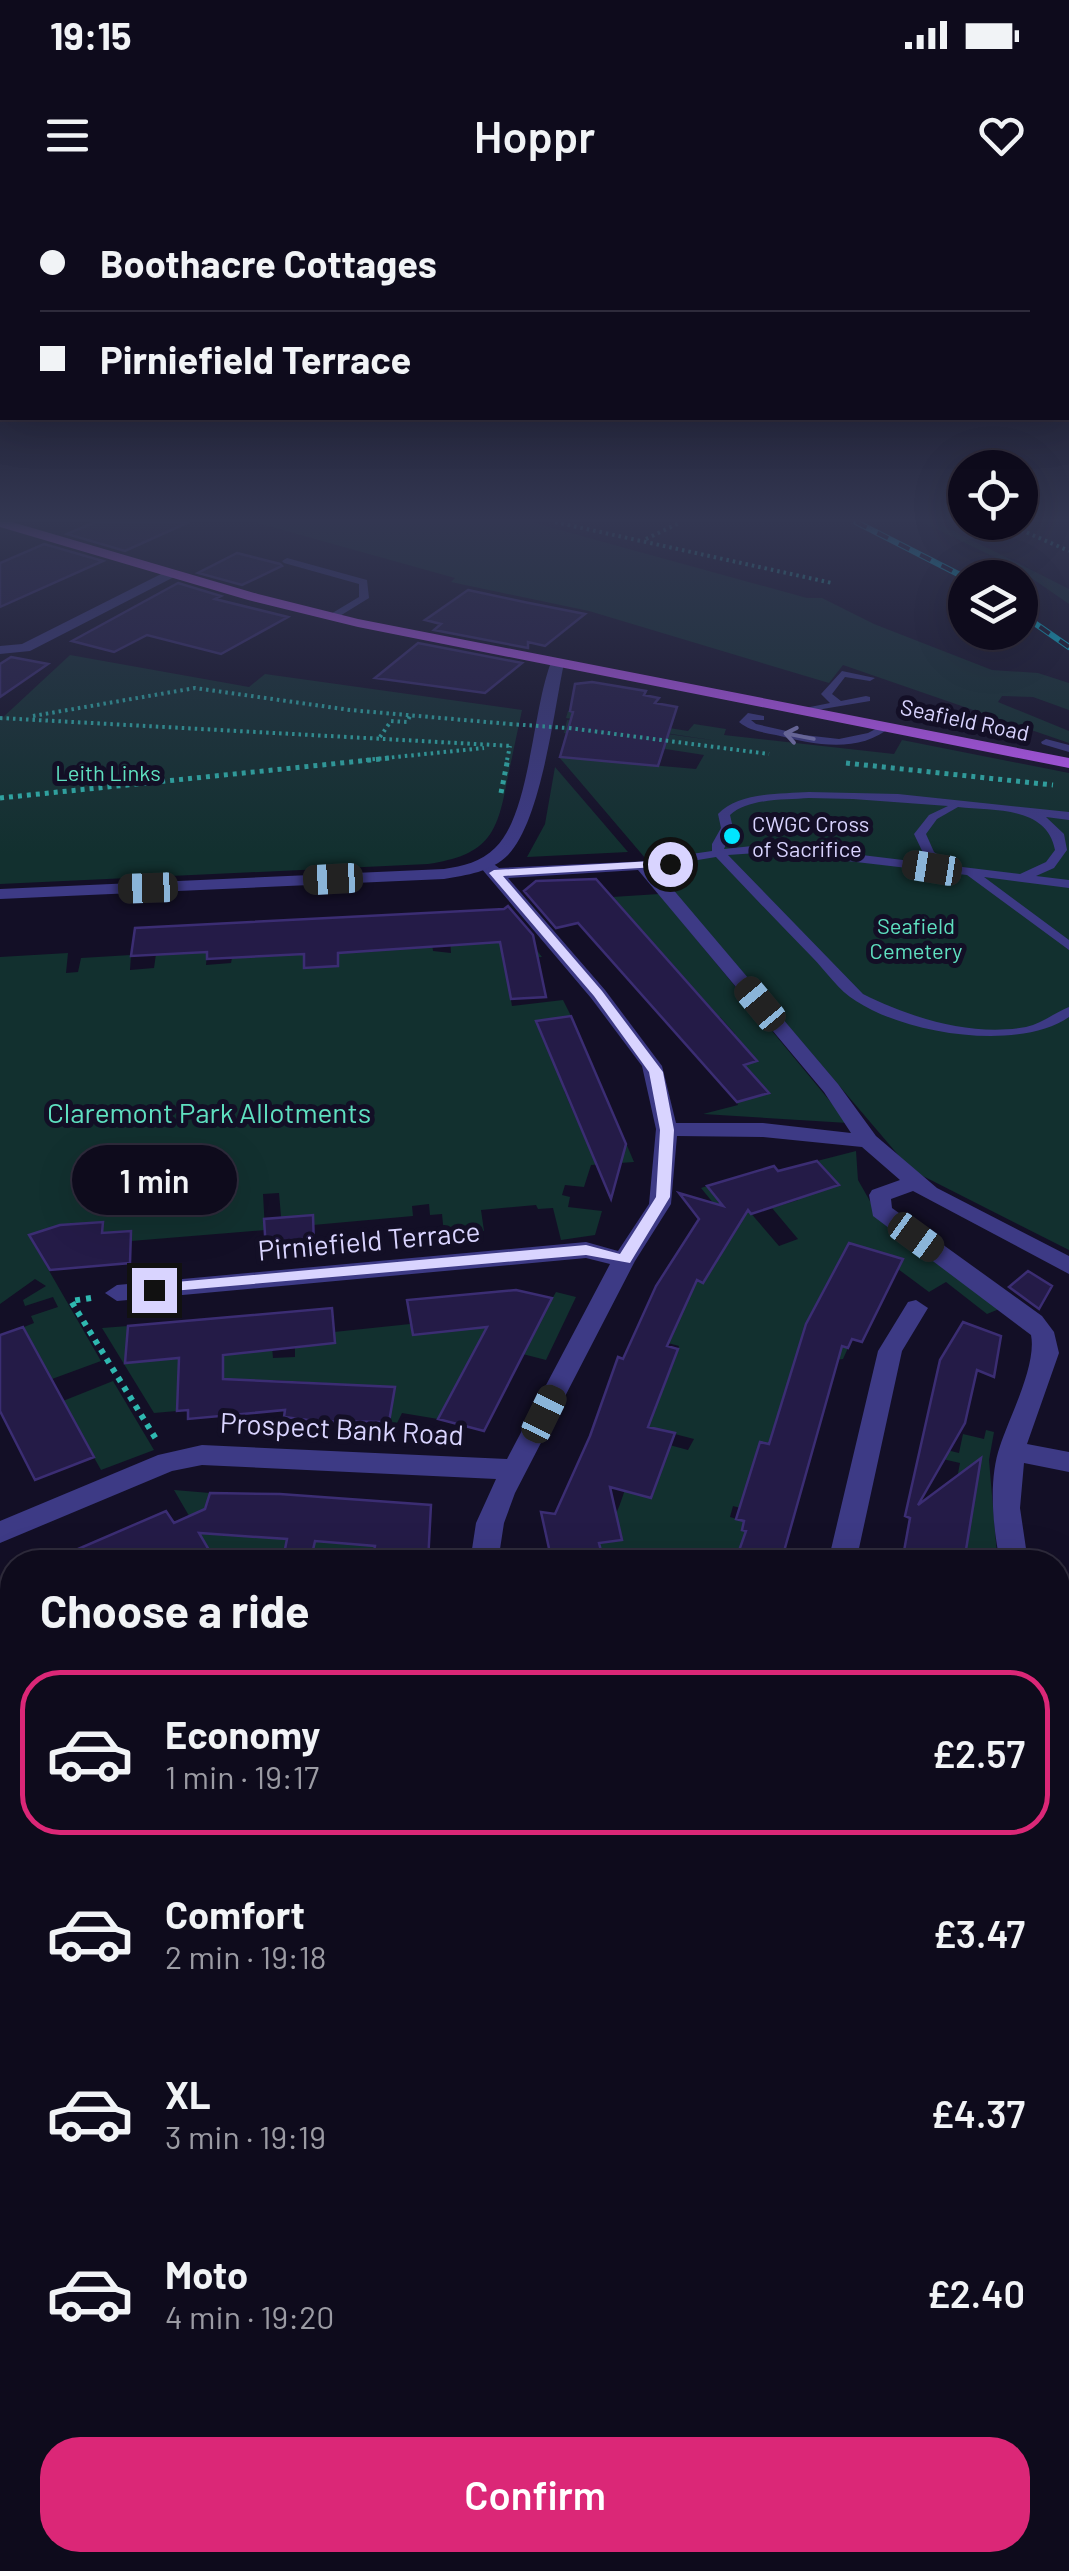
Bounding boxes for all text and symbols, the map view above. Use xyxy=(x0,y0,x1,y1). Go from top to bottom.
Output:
text: 19:15 xyxy=(50,12,131,58)
icon: menu xyxy=(40,108,95,163)
text: Hoppr xyxy=(474,108,595,162)
icon: heart xyxy=(974,108,1029,163)
text: Boothacre Cottages xyxy=(100,240,437,286)
text: Pirniefield Terrace xyxy=(100,336,411,382)
map controls xyxy=(948,450,1038,650)
button: locate xyxy=(948,450,1038,540)
button: layers xyxy=(948,560,1038,650)
street label: Seafield Road xyxy=(898,693,1032,745)
one-way arrow xyxy=(783,725,815,744)
park label: Leith Links xyxy=(55,759,161,785)
place label: CWGC Cross of Sacrifice xyxy=(752,810,869,861)
marker: CWGC Cross of Sacrifice xyxy=(721,825,743,847)
route start xyxy=(648,842,693,887)
car xyxy=(900,848,964,888)
car xyxy=(302,862,364,896)
car xyxy=(117,872,179,904)
park label: Seafield Cemetery xyxy=(870,912,962,963)
car xyxy=(729,971,791,1037)
park label: Claremont Park Allotments xyxy=(47,1095,371,1129)
callout: 1 min xyxy=(72,1145,236,1215)
text: 1 min xyxy=(120,1161,189,1199)
car xyxy=(883,1207,949,1267)
street label: Pirniefield Terrace xyxy=(256,1213,482,1267)
route end xyxy=(132,1268,177,1313)
car xyxy=(517,1380,571,1448)
street label: Prospect Bank Road xyxy=(219,1405,465,1451)
text: Choose a ride xyxy=(40,1583,310,1637)
icon: car xyxy=(45,1708,135,1798)
text: Economy xyxy=(165,1711,320,1757)
text: £2.57 xyxy=(932,1730,1025,1776)
text: 1 min · 19:17 xyxy=(165,1757,319,1795)
icon: car xyxy=(45,1888,135,1978)
text: Comfort xyxy=(165,1891,305,1937)
text: £3.47 xyxy=(933,1910,1025,1956)
text: 2 min · 19:18 xyxy=(165,1937,327,1975)
icon: car xyxy=(45,2068,135,2158)
text: XL xyxy=(165,2071,211,2117)
text: £4.37 xyxy=(930,2090,1025,2136)
text: 3 min · 19:19 xyxy=(165,2117,326,2155)
icon: car xyxy=(45,2248,135,2338)
text: Moto xyxy=(165,2251,248,2297)
text: £2.40 xyxy=(927,2270,1025,2316)
text: 4 min · 19:20 xyxy=(165,2297,334,2335)
button: Confirm xyxy=(40,2437,1030,2552)

